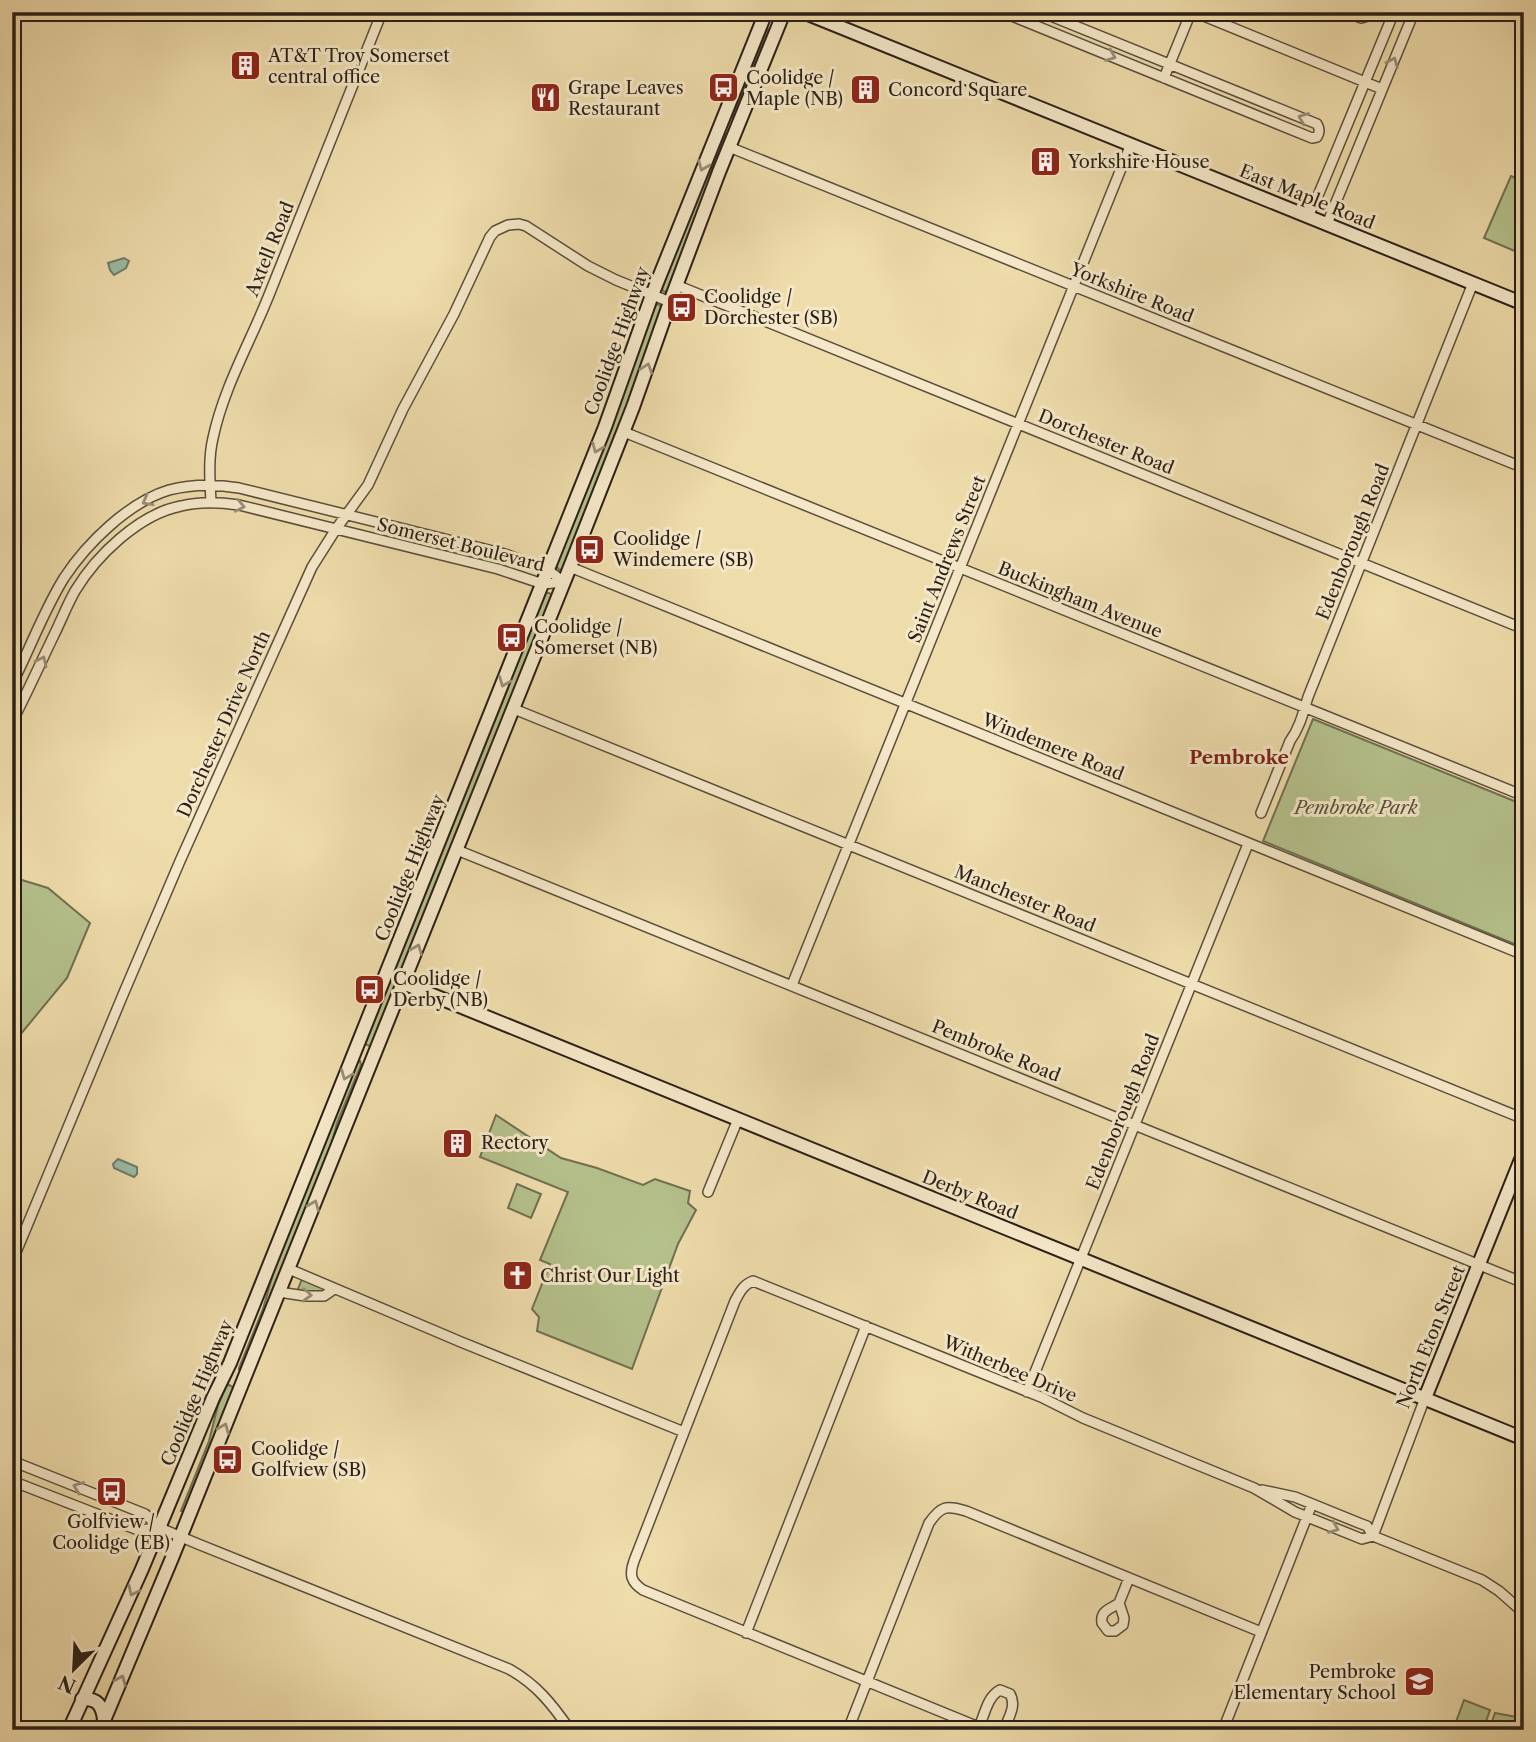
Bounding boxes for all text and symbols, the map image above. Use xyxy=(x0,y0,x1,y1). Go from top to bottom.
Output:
place label: AT&T Troy Somerset central office xyxy=(267,45,450,88)
one-way arrow xyxy=(1104,48,1116,62)
building icon: AT&T Troy Somerset central office xyxy=(228,49,262,83)
one-way arrow xyxy=(1385,56,1399,69)
place label: Coolidge / Maple (NB) xyxy=(746,67,843,110)
bus stop icon: Coolidge / Maple (NB) xyxy=(706,71,740,105)
building icon: Concord Square xyxy=(848,73,882,107)
place label: Grape Leaves Restaurant xyxy=(568,77,684,120)
place label: Concord Square xyxy=(888,79,1027,101)
restaurant icon: Grape Leaves Restaurant xyxy=(528,81,562,115)
one-way arrow xyxy=(1297,113,1309,127)
building icon: Yorkshire House xyxy=(1028,145,1062,179)
place label: Yorkshire House xyxy=(1067,151,1210,173)
one-way arrow xyxy=(697,159,711,172)
street label: East Maple Road xyxy=(1236,160,1378,234)
street label: Axtell Road xyxy=(241,198,299,301)
street label: Yorkshire Road xyxy=(1066,258,1197,328)
street label: Coolidge Highway xyxy=(580,263,654,418)
place label: Coolidge / Dorchester (SB) xyxy=(704,286,838,329)
bus stop icon: Coolidge / Dorchester (SB) xyxy=(664,290,698,324)
one-way arrow xyxy=(639,362,653,374)
street label: Dorchester Road xyxy=(1035,405,1177,479)
one-way arrow xyxy=(591,441,605,453)
street label: Edenborough Road xyxy=(1312,461,1394,623)
street label: Saint Andrews Street xyxy=(903,472,991,646)
one-way arrow xyxy=(141,493,154,506)
one-way arrow xyxy=(234,498,246,513)
street label: Somerset Boulevard xyxy=(375,514,547,577)
place label: Coolidge / Windemere (SB) xyxy=(612,528,753,571)
bus stop icon: Coolidge / Windemere (SB) xyxy=(573,532,607,566)
street label: Buckingham Avenue xyxy=(995,557,1165,643)
place label: Coolidge / Somerset (NB) xyxy=(534,616,657,659)
bus stop icon: Coolidge / Somerset (NB) xyxy=(494,620,528,654)
street label: Dorchester Drive North xyxy=(173,627,275,821)
one-way arrow xyxy=(34,656,48,668)
one-way arrow xyxy=(498,675,512,687)
street label: Windemere Road xyxy=(978,708,1127,786)
district label: Pembroke xyxy=(1189,746,1289,769)
street label: Coolidge Highway xyxy=(370,790,450,945)
park label: Pembroke Park xyxy=(1292,797,1418,819)
street label: Manchester Road xyxy=(951,861,1099,937)
one-way arrow xyxy=(409,943,423,956)
place label: Coolidge / Derby (NB) xyxy=(393,968,488,1011)
bus stop icon: Coolidge / Derby (NB) xyxy=(353,972,387,1006)
street label: Pembroke Road xyxy=(929,1015,1063,1087)
street label: Edenborough Road xyxy=(1082,1031,1164,1193)
one-way arrow xyxy=(340,1068,354,1080)
building icon: Rectory xyxy=(441,1126,475,1160)
place label: Rectory xyxy=(481,1132,550,1154)
street label: Derby Road xyxy=(919,1166,1021,1224)
one-way arrow xyxy=(306,1200,320,1212)
church icon: Christ Our Light xyxy=(500,1259,534,1293)
street label: North Eton Street xyxy=(1392,1262,1470,1412)
place label: Christ Our Light xyxy=(540,1265,680,1287)
one-way arrow xyxy=(302,1288,313,1303)
street label: Coolidge Highway xyxy=(156,1316,238,1469)
street label: Witherbee Drive xyxy=(939,1331,1080,1407)
one-way arrow xyxy=(215,1422,229,1434)
place label: Coolidge / Golfview (SB) xyxy=(251,1438,366,1481)
bus stop icon: Coolidge / Golfview (SB) xyxy=(211,1442,245,1476)
bus stop icon: Golfview / Coolidge (EB) xyxy=(94,1475,128,1509)
one-way arrow xyxy=(72,1481,84,1495)
place label: Golfview / Coolidge (EB) xyxy=(52,1511,170,1554)
one-way arrow xyxy=(1327,1520,1339,1534)
one-way arrow xyxy=(127,1584,141,1596)
north arrow xyxy=(38,1634,108,1704)
place label: Pembroke Elementary School xyxy=(1233,1661,1396,1704)
school or university icon: Pembroke Elementary School xyxy=(1402,1665,1436,1699)
text: N xyxy=(55,1670,80,1698)
one-way arrow xyxy=(113,1675,127,1687)

